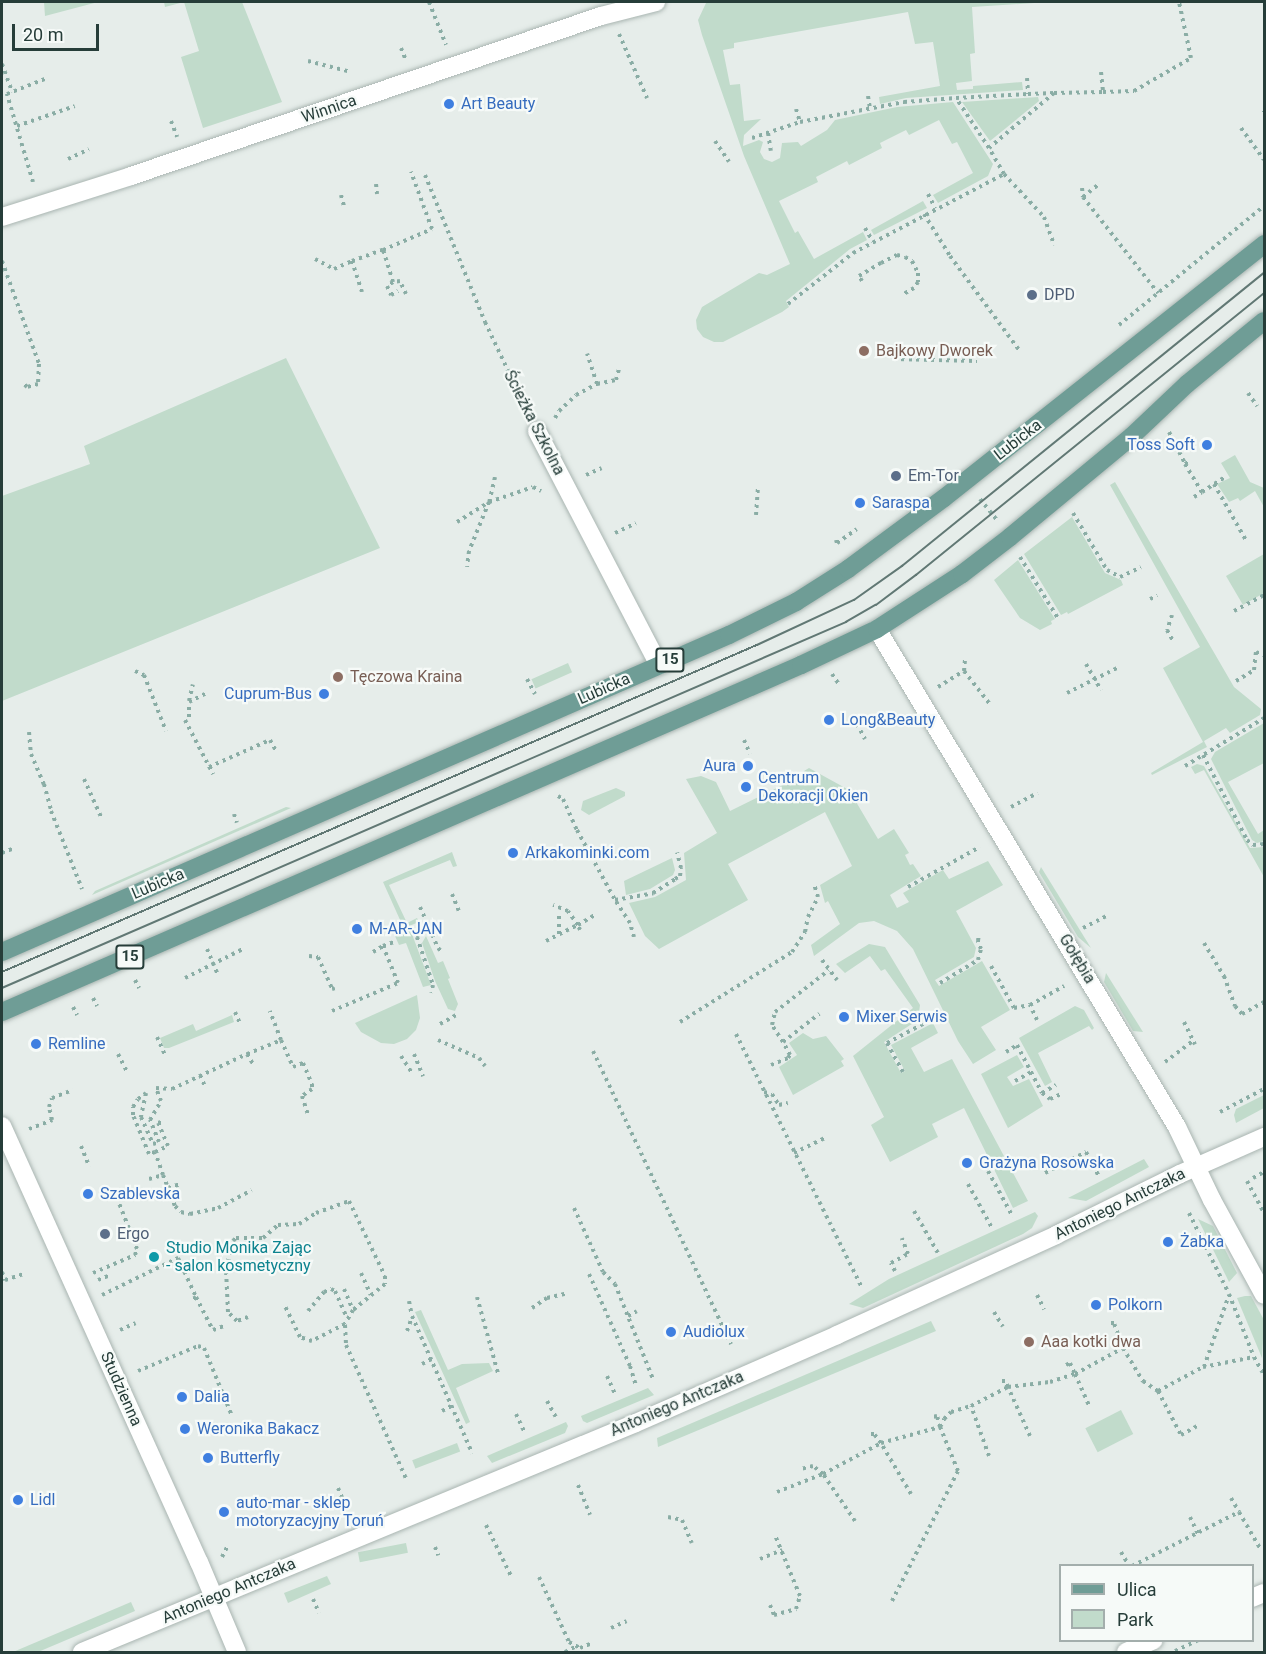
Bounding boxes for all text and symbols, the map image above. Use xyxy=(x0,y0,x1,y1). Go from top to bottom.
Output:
scale bar xyxy=(15,12,102,50)
text: 20 m xyxy=(23,24,63,45)
street label: Winnica xyxy=(299,91,359,127)
place label: Art Beauty xyxy=(461,94,535,114)
marker: Art Beauty xyxy=(442,97,456,111)
place label: DPD xyxy=(1044,285,1075,305)
marker: DPD xyxy=(1025,288,1039,302)
place label: Bajkowy Dworek xyxy=(876,341,993,361)
marker: Bajkowy Dworek xyxy=(857,344,871,358)
street label: Ścieżka Szkolna xyxy=(499,367,569,479)
street label: Lubicka xyxy=(990,415,1046,465)
place label: Toss Soft xyxy=(1127,435,1195,455)
marker: Toss Soft xyxy=(1200,438,1214,452)
place label: Em-Tor xyxy=(908,466,959,486)
marker: Em-Tor xyxy=(889,469,903,483)
place label: Saraspa xyxy=(872,493,930,513)
marker: Saraspa xyxy=(853,496,867,510)
road number: 15 xyxy=(655,648,685,672)
place label: Tęczowa Kraina xyxy=(350,667,463,687)
street label: Lubicka xyxy=(575,669,633,709)
marker: Tęczowa Kraina xyxy=(331,670,345,684)
place label: Cuprum-Bus xyxy=(224,684,312,704)
marker: Cuprum-Bus xyxy=(317,687,331,701)
place label: Long&Beauty xyxy=(841,710,935,730)
marker: Long&Beauty xyxy=(822,713,836,727)
place label: Aura xyxy=(703,756,736,776)
marker: Aura xyxy=(741,759,755,773)
place label: Centrum Dekoracji Okien xyxy=(758,768,868,806)
marker: Centrum Dekoracji Okien xyxy=(739,780,753,794)
place label: Arkakominki.com xyxy=(525,843,649,863)
marker: Arkakominki.com xyxy=(506,846,520,860)
street label: Lubicka xyxy=(129,864,187,904)
place label: M-AR-JAN xyxy=(369,919,443,939)
marker: M-AR-JAN xyxy=(350,922,364,936)
street label: Gołębia xyxy=(1055,931,1099,987)
road number: 15 xyxy=(115,945,145,969)
place label: Mixer Serwis xyxy=(856,1007,947,1027)
marker: Mixer Serwis xyxy=(837,1010,851,1024)
place label: Remline xyxy=(48,1034,105,1054)
marker: Remline xyxy=(29,1037,43,1051)
place label: Grażyna Rosowska xyxy=(979,1153,1114,1173)
marker: Grażyna Rosowska xyxy=(960,1156,974,1170)
street label: Antoniego Antczaka xyxy=(1051,1164,1189,1244)
place label: Szablevska xyxy=(100,1184,180,1204)
marker: Szablevska xyxy=(81,1187,95,1201)
place label: Ergo xyxy=(117,1224,149,1244)
marker: Ergo xyxy=(98,1227,112,1241)
place label: Żabka xyxy=(1180,1232,1224,1252)
marker: Żabka xyxy=(1161,1235,1175,1249)
place label: Studio Monika Zając - salon kosmetyczny xyxy=(166,1238,311,1276)
marker: Studio Monika Zając - salon kosmetyczny xyxy=(147,1250,161,1264)
place label: Polkorn xyxy=(1108,1295,1162,1315)
marker: Polkorn xyxy=(1089,1298,1103,1312)
place label: Audiolux xyxy=(683,1322,745,1342)
marker: Audiolux xyxy=(664,1325,678,1339)
place label: Aaa kotki dwa xyxy=(1041,1332,1141,1352)
marker: Aaa kotki dwa xyxy=(1022,1335,1036,1349)
street label: Studzienna xyxy=(96,1349,146,1429)
street label: Antoniego Antczaka xyxy=(607,1367,747,1441)
place label: Dalia xyxy=(194,1387,230,1407)
marker: Dalia xyxy=(175,1390,189,1404)
place label: Weronika Bakacz xyxy=(197,1419,319,1439)
marker: Weronika Bakacz xyxy=(178,1422,192,1436)
place label: Butterfly xyxy=(220,1448,280,1468)
marker: Butterfly xyxy=(201,1451,215,1465)
place label: Lidl xyxy=(30,1490,55,1510)
marker: Lidl xyxy=(11,1493,25,1507)
place label: auto-mar - sklep motoryzacyjny Toruń xyxy=(236,1493,384,1531)
marker: auto-mar - sklep motoryzacyjny Toruń xyxy=(217,1505,231,1519)
street label: Antoniego Antczaka xyxy=(159,1554,299,1628)
legend xyxy=(1059,1564,1254,1642)
text: Ulica xyxy=(1117,1579,1157,1600)
text: Park xyxy=(1117,1609,1153,1630)

